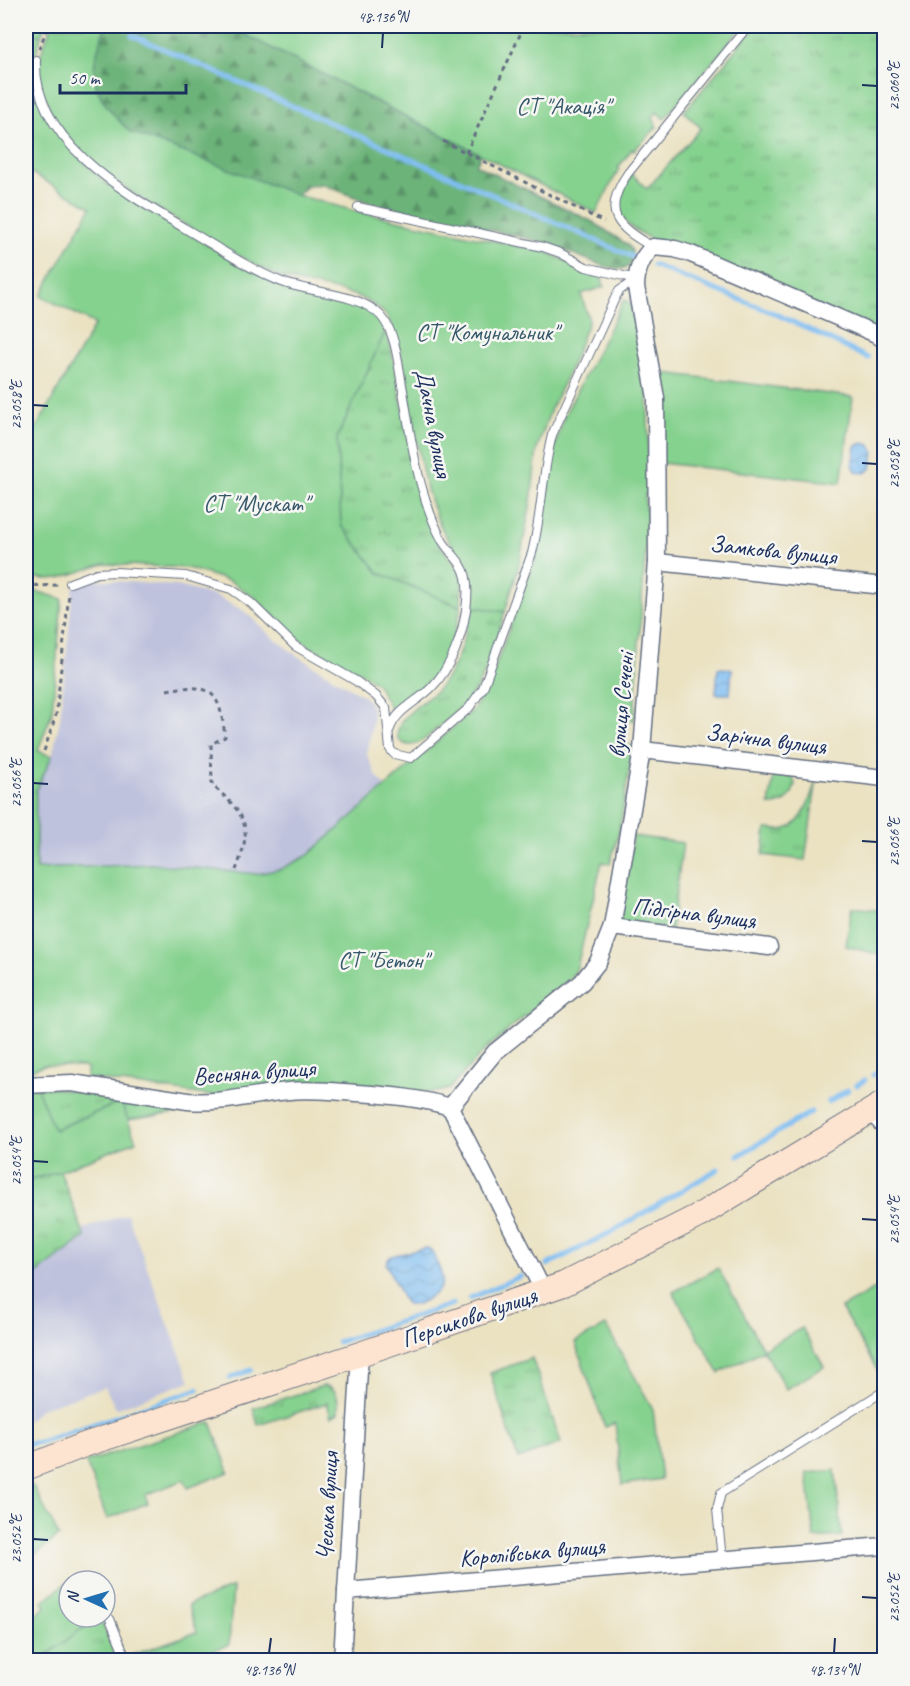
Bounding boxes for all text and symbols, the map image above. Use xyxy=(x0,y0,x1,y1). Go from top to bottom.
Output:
text: 48.136°N xyxy=(358,8,411,27)
scale bar xyxy=(60,57,186,95)
text: 23.060°E xyxy=(885,59,904,110)
text: 50 m xyxy=(69,67,102,89)
park label: СТ "Акація" xyxy=(516,91,615,121)
park label: СТ "Комунальник" xyxy=(416,317,563,347)
street label: Дачна вулиця xyxy=(409,366,459,481)
text: 23.058°E xyxy=(7,378,26,429)
text: 23.058°E xyxy=(885,437,904,488)
park label: СТ "Мускат" xyxy=(203,488,314,518)
street label: Замкова вулиця xyxy=(708,528,840,572)
street label: вулиця Сечені xyxy=(601,648,641,759)
street label: Зарічна вулиця xyxy=(704,717,829,761)
text: 23.056°E xyxy=(7,756,26,807)
text: 23.056°E xyxy=(885,815,904,866)
street label: Підгірна вулиця xyxy=(631,891,759,936)
park label: СТ "Бетон" xyxy=(338,945,433,975)
street label: Весняна вулиця xyxy=(192,1053,318,1091)
text: 23.054°E xyxy=(7,1134,26,1185)
text: 23.054°E xyxy=(885,1193,904,1244)
street label: Персикова вулиця xyxy=(397,1279,542,1354)
street label: Чеська вулиця xyxy=(309,1450,345,1561)
text: 23.052°E xyxy=(7,1512,26,1563)
street label: Королівська вулиця xyxy=(458,1531,607,1573)
north arrow xyxy=(57,1569,117,1629)
text: 23.052°E xyxy=(885,1571,904,1622)
text: N xyxy=(63,1589,84,1604)
text: 48.136°N xyxy=(244,1661,297,1680)
text: 48.134°N xyxy=(809,1661,862,1680)

